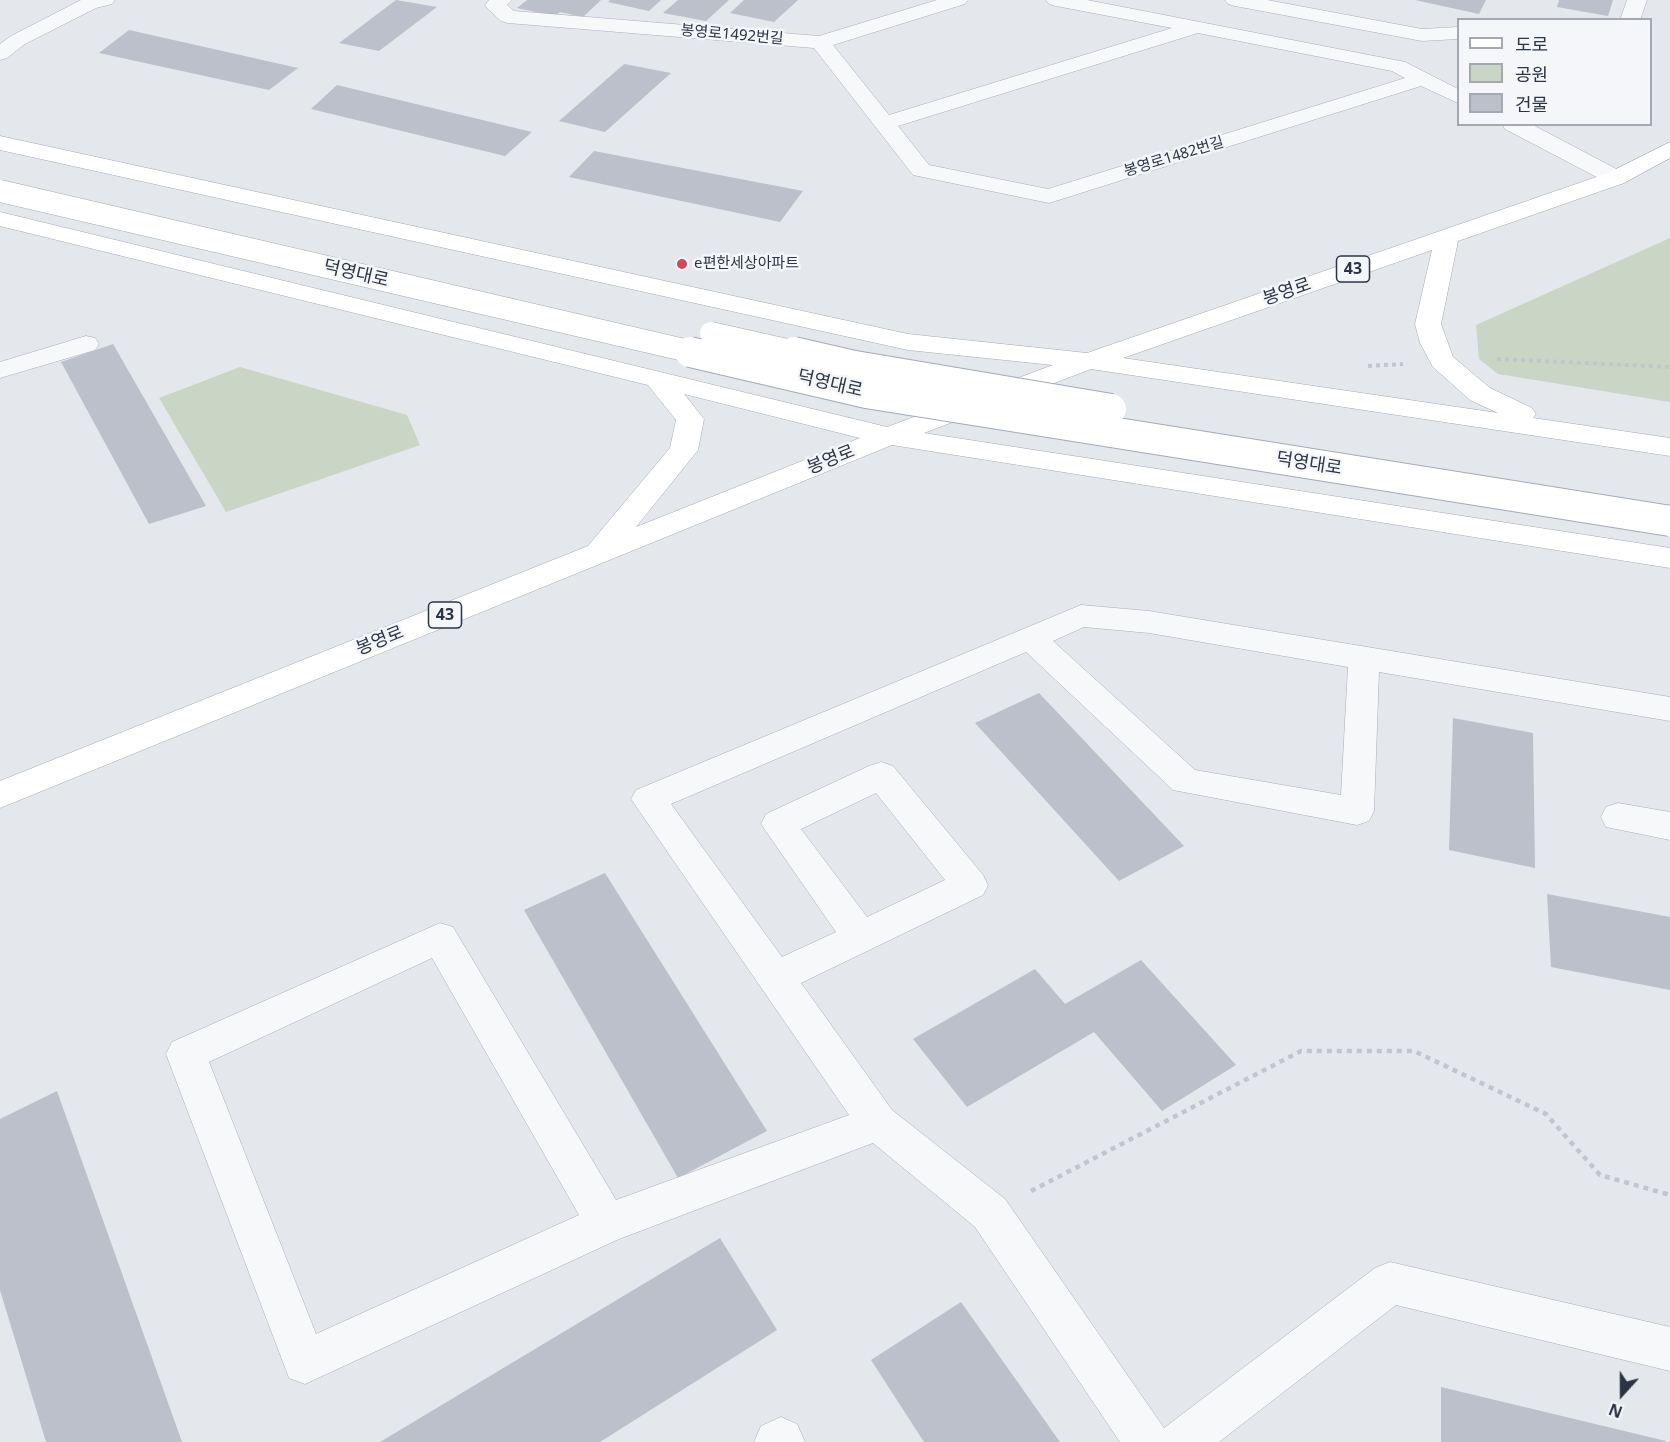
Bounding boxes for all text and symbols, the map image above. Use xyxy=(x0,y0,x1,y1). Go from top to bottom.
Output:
legend xyxy=(1457,18,1652,126)
street label: 봉영로1492번길 xyxy=(680,22,784,48)
text: 도로 xyxy=(1515,32,1548,56)
text: 공원 xyxy=(1515,62,1548,86)
text: 건물 xyxy=(1515,92,1548,116)
street label: 봉영로1482번길 xyxy=(1122,133,1226,181)
place label: e편한세상아파트 xyxy=(694,255,799,273)
street label: 덕영대로 xyxy=(321,256,391,292)
road number: 43 xyxy=(1336,256,1370,282)
marker: e편한세상아파트 xyxy=(675,257,689,271)
street label: 봉영로 xyxy=(1260,274,1314,310)
street label: 덕영대로 xyxy=(795,366,865,402)
street label: 봉영로 xyxy=(804,441,858,479)
street label: 덕영대로 xyxy=(1275,448,1343,480)
road number: 43 xyxy=(428,602,462,628)
street label: 봉영로 xyxy=(353,622,407,660)
north arrow xyxy=(1592,1364,1652,1424)
text: N xyxy=(1606,1398,1626,1423)

